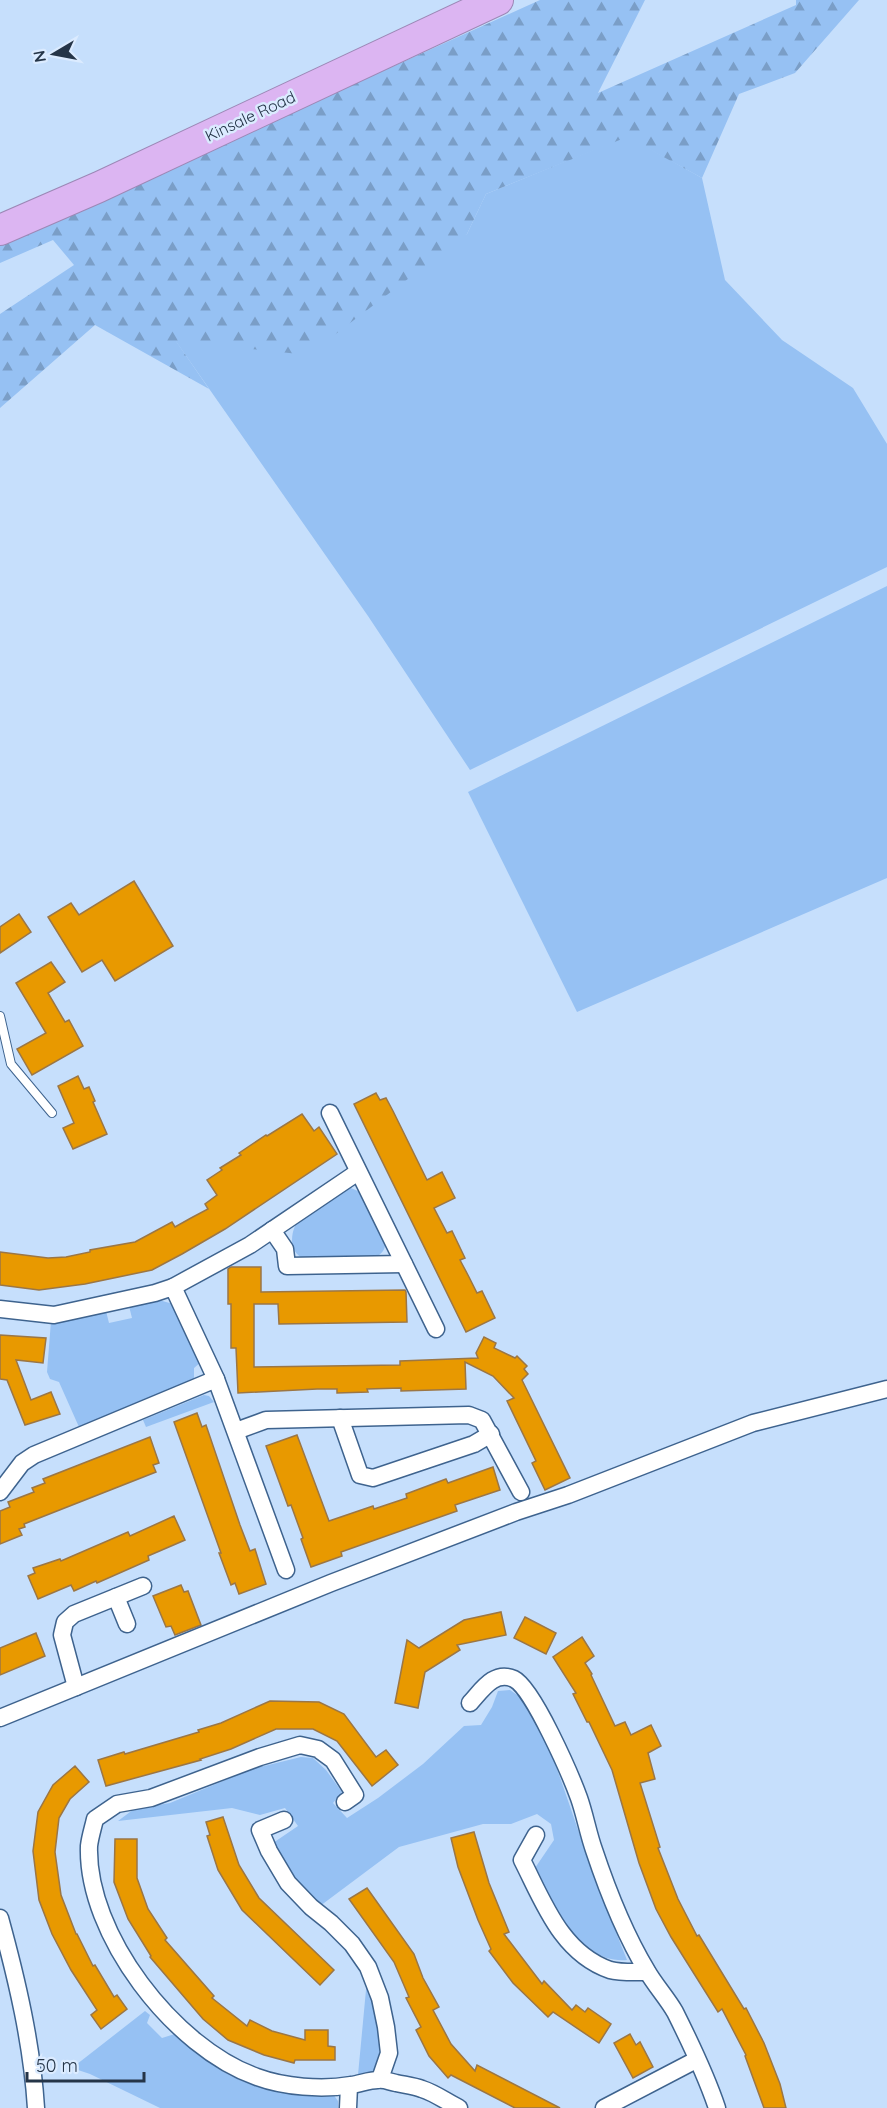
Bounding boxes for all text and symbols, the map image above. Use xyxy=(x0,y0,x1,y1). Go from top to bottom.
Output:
north arrow xyxy=(24,24,84,84)
text: N xyxy=(28,49,50,64)
street label: Kinsale Road xyxy=(202,86,298,146)
scale bar xyxy=(27,2045,144,2083)
text: 50 m xyxy=(36,2054,78,2077)

